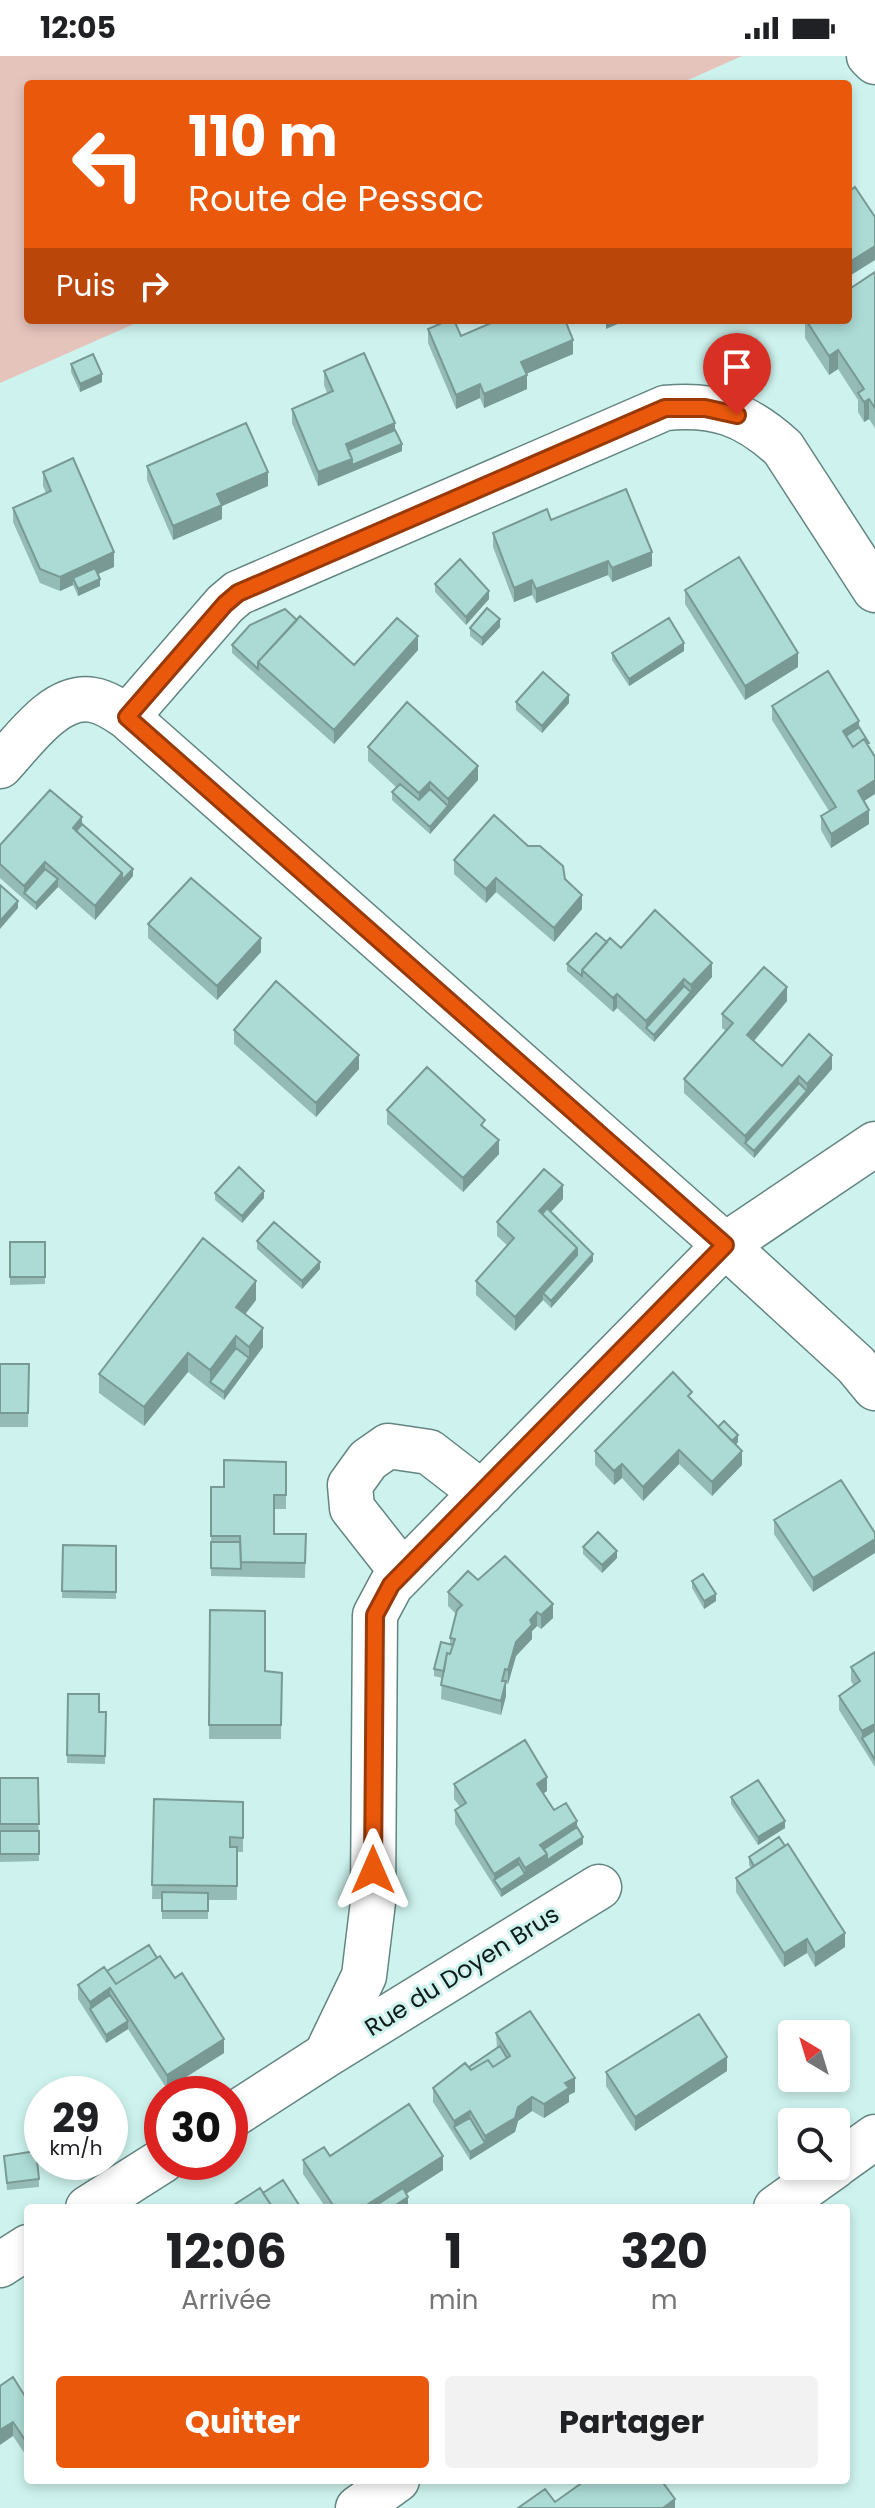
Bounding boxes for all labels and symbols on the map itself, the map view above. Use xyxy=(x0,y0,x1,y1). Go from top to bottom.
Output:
pin xyxy=(703,333,771,415)
position arrow xyxy=(331,1828,415,1912)
street label: Rue du Doyen Brus xyxy=(358,1897,565,2044)
north arrow xyxy=(778,2020,850,2092)
speed limit sign: 30 xyxy=(144,2076,248,2180)

